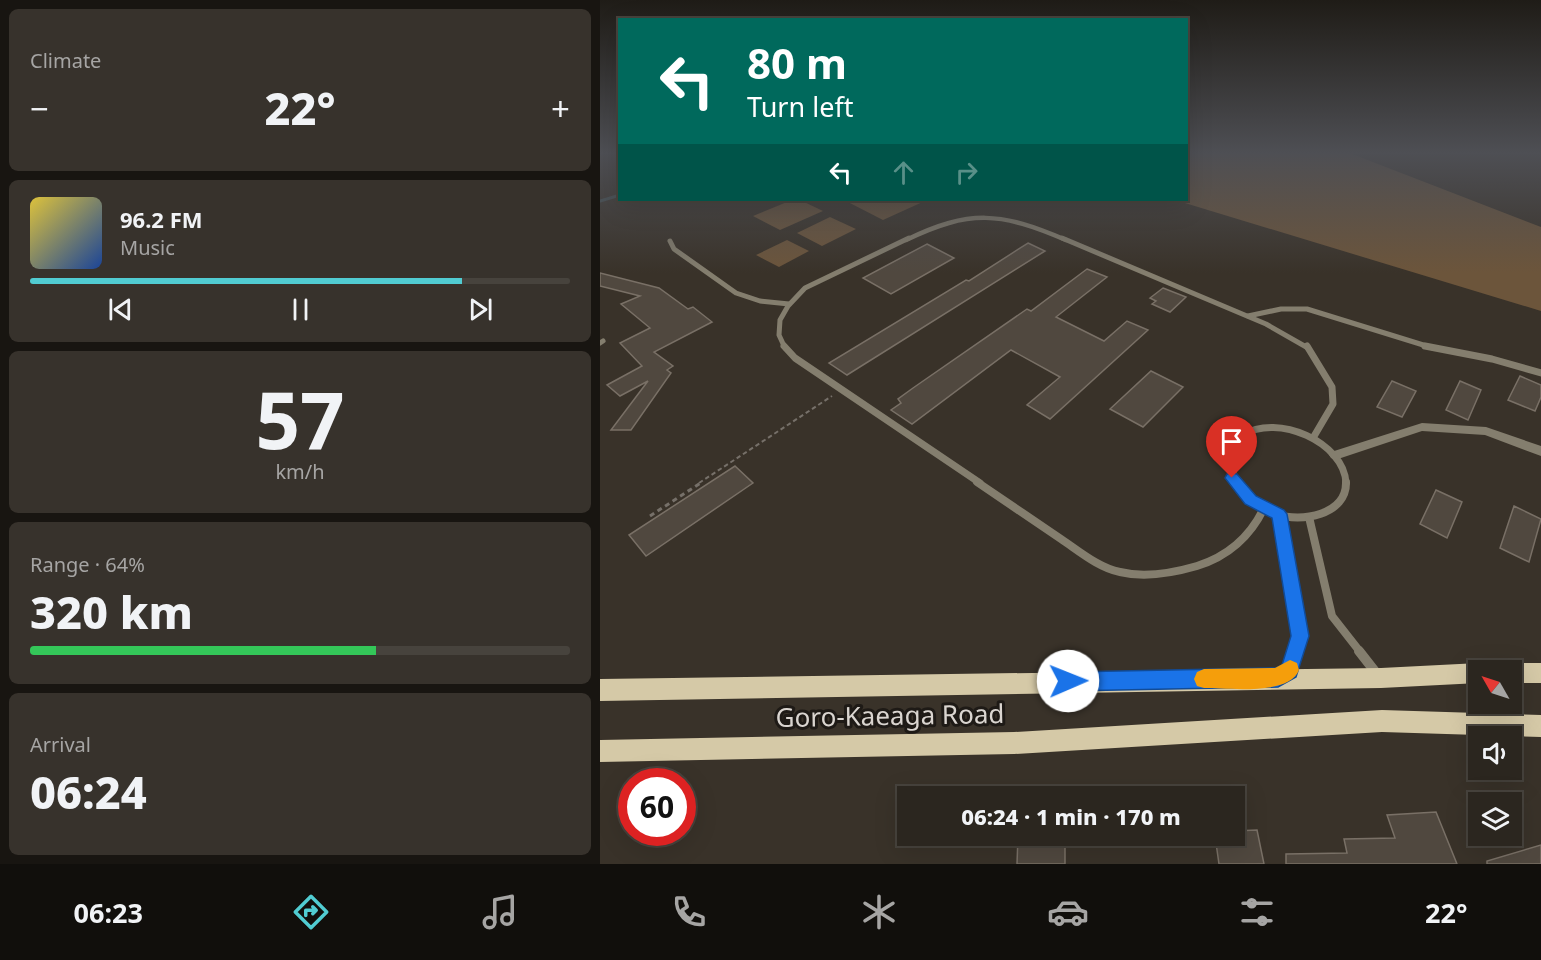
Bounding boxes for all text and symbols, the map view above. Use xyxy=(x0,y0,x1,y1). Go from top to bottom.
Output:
text: 80 m xyxy=(747,34,847,91)
icon: left xyxy=(648,42,726,120)
text: Climate xyxy=(30,47,101,74)
text: 22° xyxy=(264,77,336,138)
text: − xyxy=(30,86,49,131)
text: + xyxy=(551,86,570,131)
text: Turn left xyxy=(747,88,853,125)
icon: left xyxy=(824,156,857,189)
icon: ahead xyxy=(887,156,920,189)
icon: right xyxy=(950,156,983,189)
text: 96.2 FM xyxy=(120,204,202,234)
text: Music xyxy=(120,234,175,261)
icon: previous xyxy=(104,293,137,326)
icon: pause xyxy=(284,293,317,326)
icon: next xyxy=(464,293,497,326)
text: 57 xyxy=(255,366,345,472)
pin xyxy=(1206,416,1257,478)
icon: arrive xyxy=(1215,425,1248,458)
text: km/h xyxy=(275,458,325,485)
text: Range · 64% xyxy=(30,551,145,578)
text: 320 km xyxy=(30,581,193,642)
position arrow xyxy=(1036,649,1100,713)
north arrow xyxy=(1468,660,1522,714)
map controls xyxy=(1468,660,1522,846)
street label: Goro-Kaeaga Road xyxy=(775,695,1005,735)
button: sound xyxy=(1468,726,1522,780)
text: Arrival xyxy=(30,731,91,758)
text: 06:24 xyxy=(30,761,147,822)
speed limit sign: 60 xyxy=(618,768,696,846)
button: layers xyxy=(1468,792,1522,846)
text: 06:24 · 1 min · 170 m xyxy=(961,801,1181,831)
icon: directions xyxy=(290,891,332,933)
icon: music xyxy=(479,891,521,933)
icon: phone xyxy=(668,891,710,933)
icon: climate xyxy=(858,891,900,933)
icon: car xyxy=(1047,891,1089,933)
icon: filters xyxy=(1236,891,1278,933)
text: 06:23 xyxy=(74,894,143,931)
text: 22° xyxy=(1425,894,1467,931)

